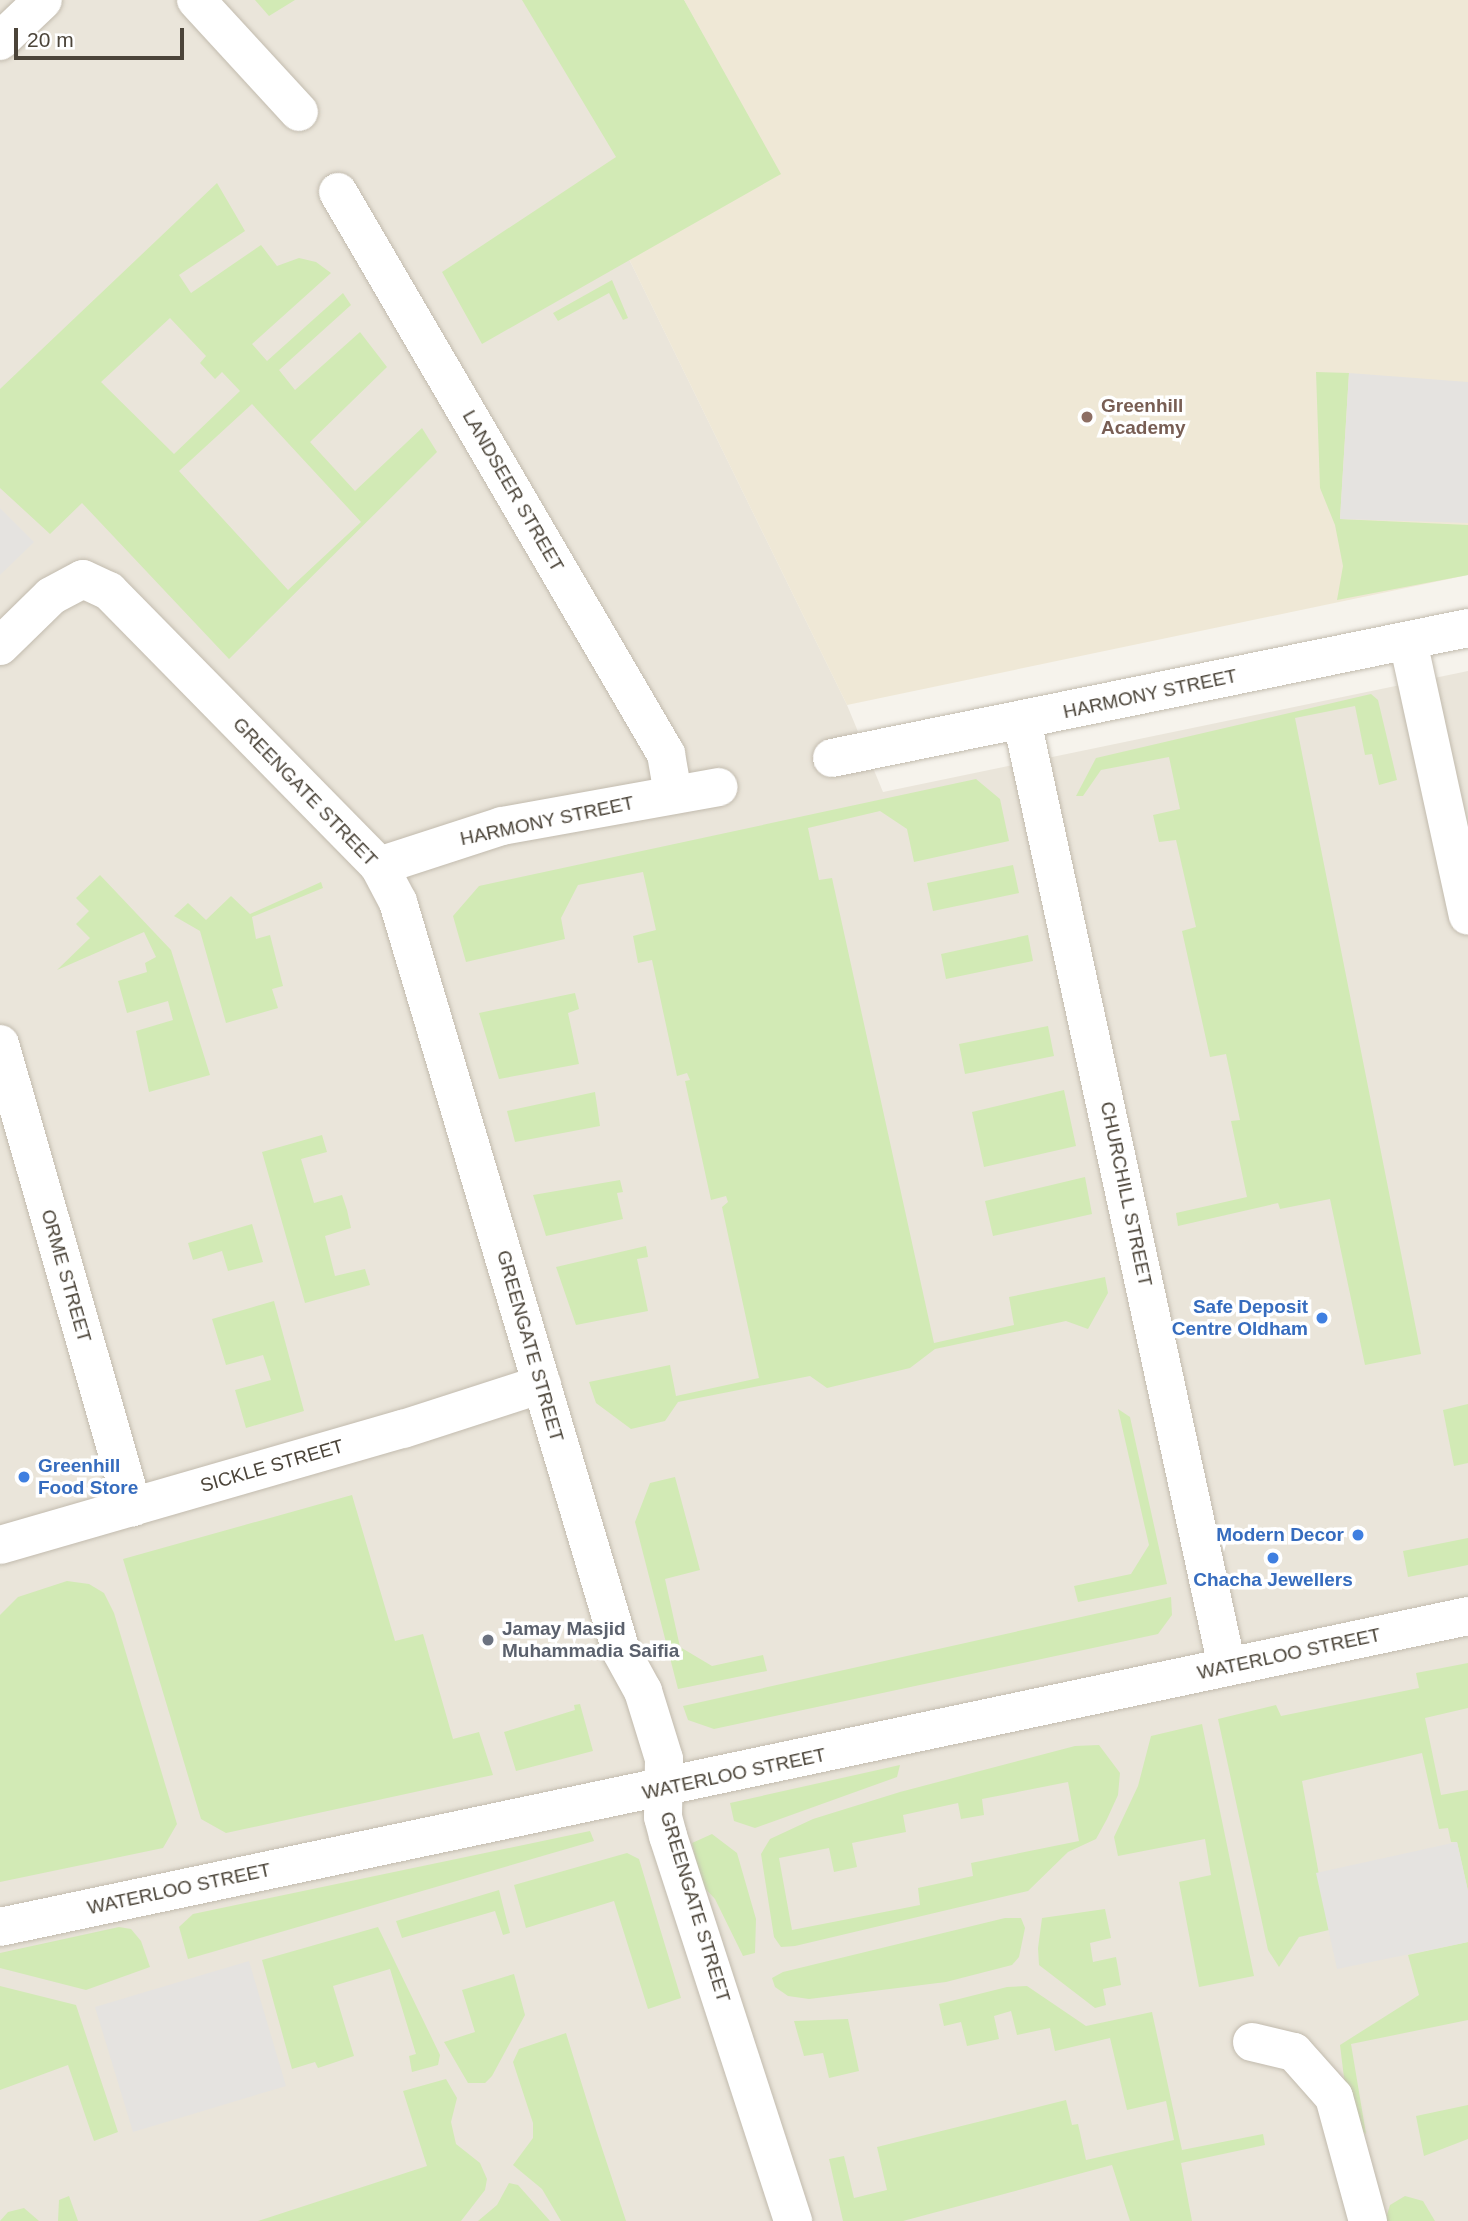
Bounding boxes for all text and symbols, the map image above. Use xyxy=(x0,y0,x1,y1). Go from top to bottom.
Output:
scale bar xyxy=(18,14,187,58)
text: 20 m xyxy=(27,28,74,51)
place label: Greenhill Academy xyxy=(1101,395,1185,439)
street label: LANDSEER STREET xyxy=(457,406,569,576)
marker: Greenhill Academy xyxy=(1079,409,1095,425)
street label: HARMONY STREET xyxy=(1061,664,1239,724)
street label: GREENGATE STREET xyxy=(228,713,382,871)
street label: HARMONY STREET xyxy=(458,791,636,851)
street label: CHURCHILL STREET xyxy=(1095,1099,1157,1289)
street label: ORME STREET xyxy=(36,1207,96,1345)
street label: GREENGATE STREET xyxy=(492,1248,568,1444)
place label: Safe Deposit Centre Oldham xyxy=(1172,1296,1308,1340)
marker: Safe Deposit Centre Oldham xyxy=(1314,1310,1330,1326)
street label: SICKLE STREET xyxy=(198,1435,346,1497)
place label: Greenhill Food Store xyxy=(38,1455,138,1499)
marker: Greenhill Food Store xyxy=(16,1469,32,1485)
place label: Modern Decor xyxy=(1216,1524,1344,1546)
marker: Modern Decor xyxy=(1350,1527,1366,1543)
marker: Chacha Jewellers xyxy=(1265,1550,1281,1566)
place label: Chacha Jewellers xyxy=(1193,1569,1353,1591)
place label: Jamay Masjid Muhammadia Saifia xyxy=(502,1618,679,1662)
street label: WATERLOO STREET xyxy=(1195,1623,1383,1685)
marker: Jamay Masjid Muhammadia Saifia xyxy=(480,1632,496,1648)
street label: WATERLOO STREET xyxy=(640,1743,828,1805)
street label: GREENGATE STREET xyxy=(655,1809,735,2005)
street label: WATERLOO STREET xyxy=(85,1858,273,1920)

